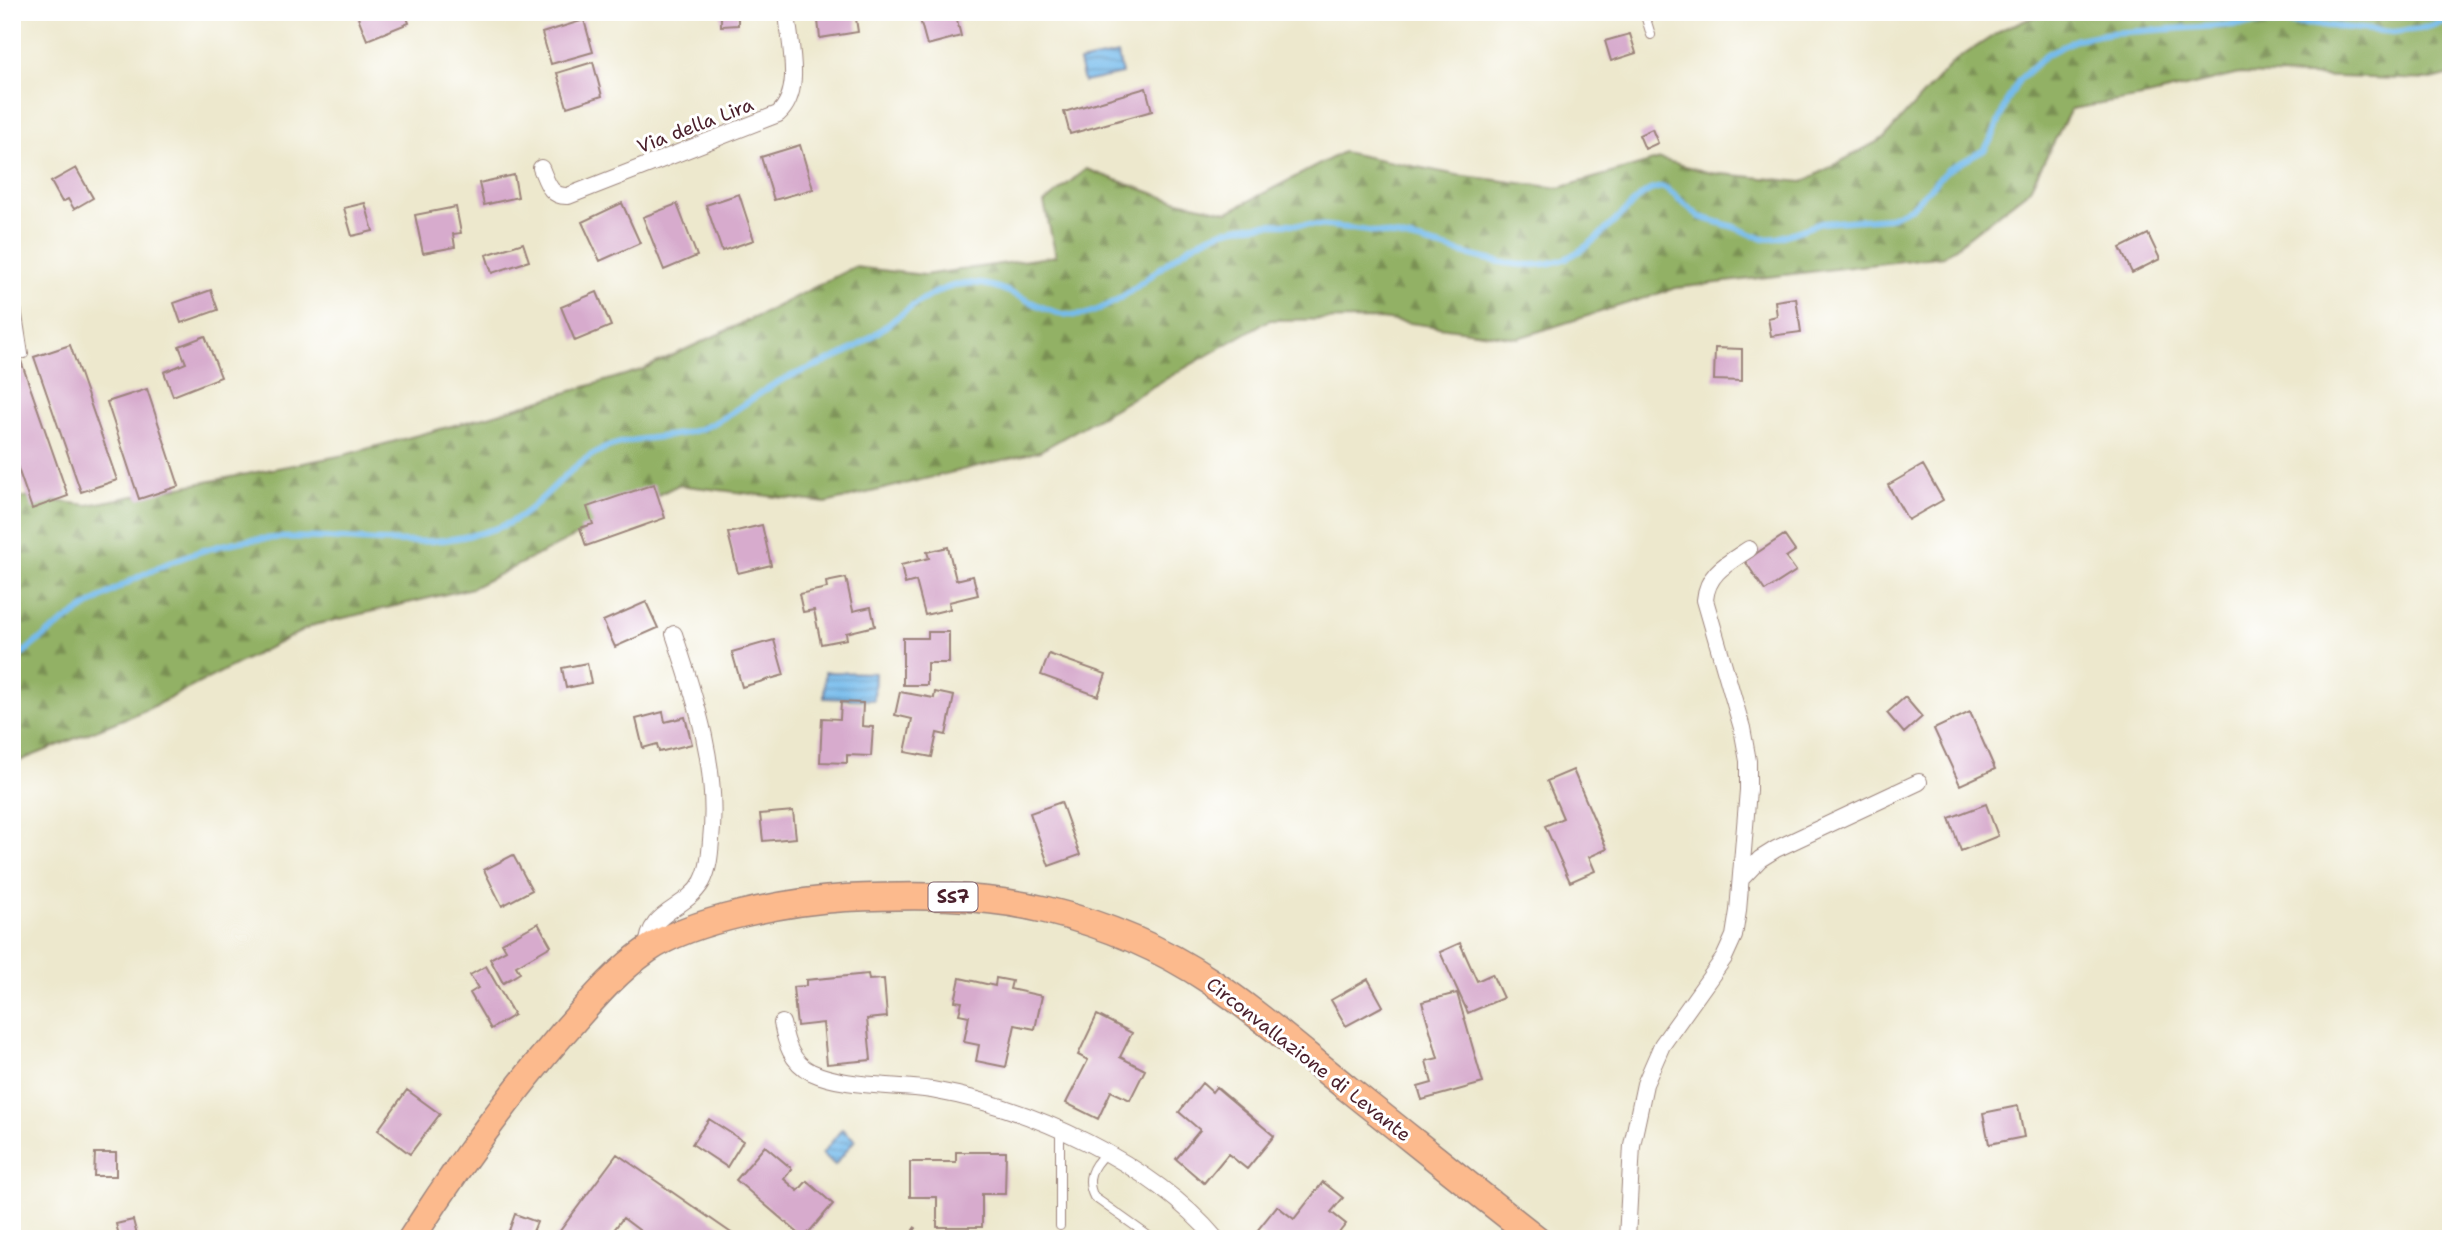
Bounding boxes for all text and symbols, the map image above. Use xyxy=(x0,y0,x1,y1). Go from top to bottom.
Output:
street label: Via della Lira xyxy=(633,92,757,159)
road number: SS7 xyxy=(928,882,978,912)
street label: Circonvallazione di Levante xyxy=(1201,972,1416,1147)

